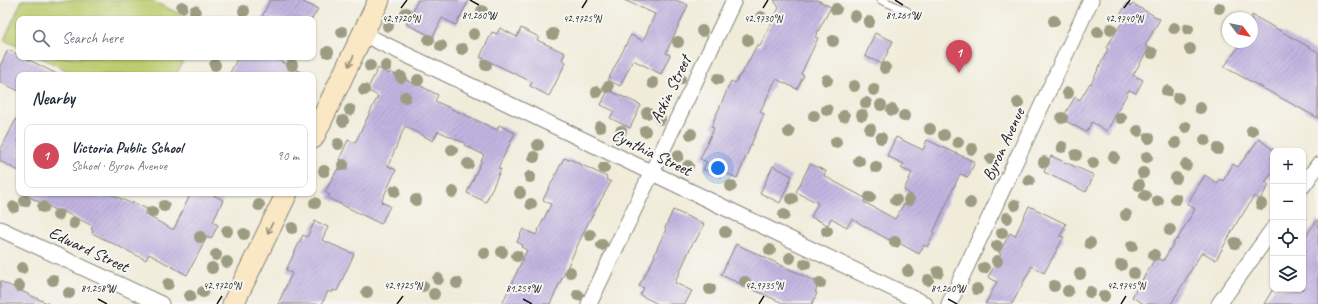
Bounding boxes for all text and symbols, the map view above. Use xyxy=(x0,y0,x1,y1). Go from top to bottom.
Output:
text: 81.260°W xyxy=(462,9,498,22)
text: 81.261°W xyxy=(886,9,922,22)
text: 42.9720°N xyxy=(382,12,422,25)
text: 42.9725°N xyxy=(563,12,603,25)
text: 42.9730°N xyxy=(744,12,784,25)
text: 42.9740°N xyxy=(1105,12,1145,25)
north arrow xyxy=(1222,12,1258,48)
search box xyxy=(16,16,316,60)
icon: search xyxy=(30,27,52,49)
text: Search here xyxy=(62,29,123,48)
pin: 1 xyxy=(946,40,972,73)
street label: Askin Street xyxy=(645,50,697,126)
one-way arrow xyxy=(346,54,354,66)
text: Nearby xyxy=(32,88,75,109)
street label: Byron Avenue xyxy=(978,103,1030,184)
street label: Cynthia Street xyxy=(609,124,697,182)
text: Victoria Public School xyxy=(71,139,183,158)
text: 1 xyxy=(43,148,49,164)
text: 90 m xyxy=(277,148,299,164)
map controls xyxy=(1270,148,1306,292)
button: + xyxy=(1270,148,1306,184)
text: School · Byron Avenue xyxy=(71,158,167,174)
your location xyxy=(708,158,728,178)
button: − xyxy=(1270,184,1306,220)
button: locate xyxy=(1270,220,1306,256)
street label: Edward Street xyxy=(46,222,134,278)
one-way arrow xyxy=(266,222,273,234)
button: layers xyxy=(1270,256,1306,292)
text: 42.9720°N xyxy=(203,279,243,292)
text: 42.9725°N xyxy=(384,279,424,292)
text: 42.9735°N xyxy=(745,279,785,292)
text: 42.9745°N xyxy=(1107,279,1147,292)
text: 81.258°W xyxy=(81,282,117,295)
text: 81.259°W xyxy=(506,282,542,295)
text: 81.260°W xyxy=(931,282,967,295)

